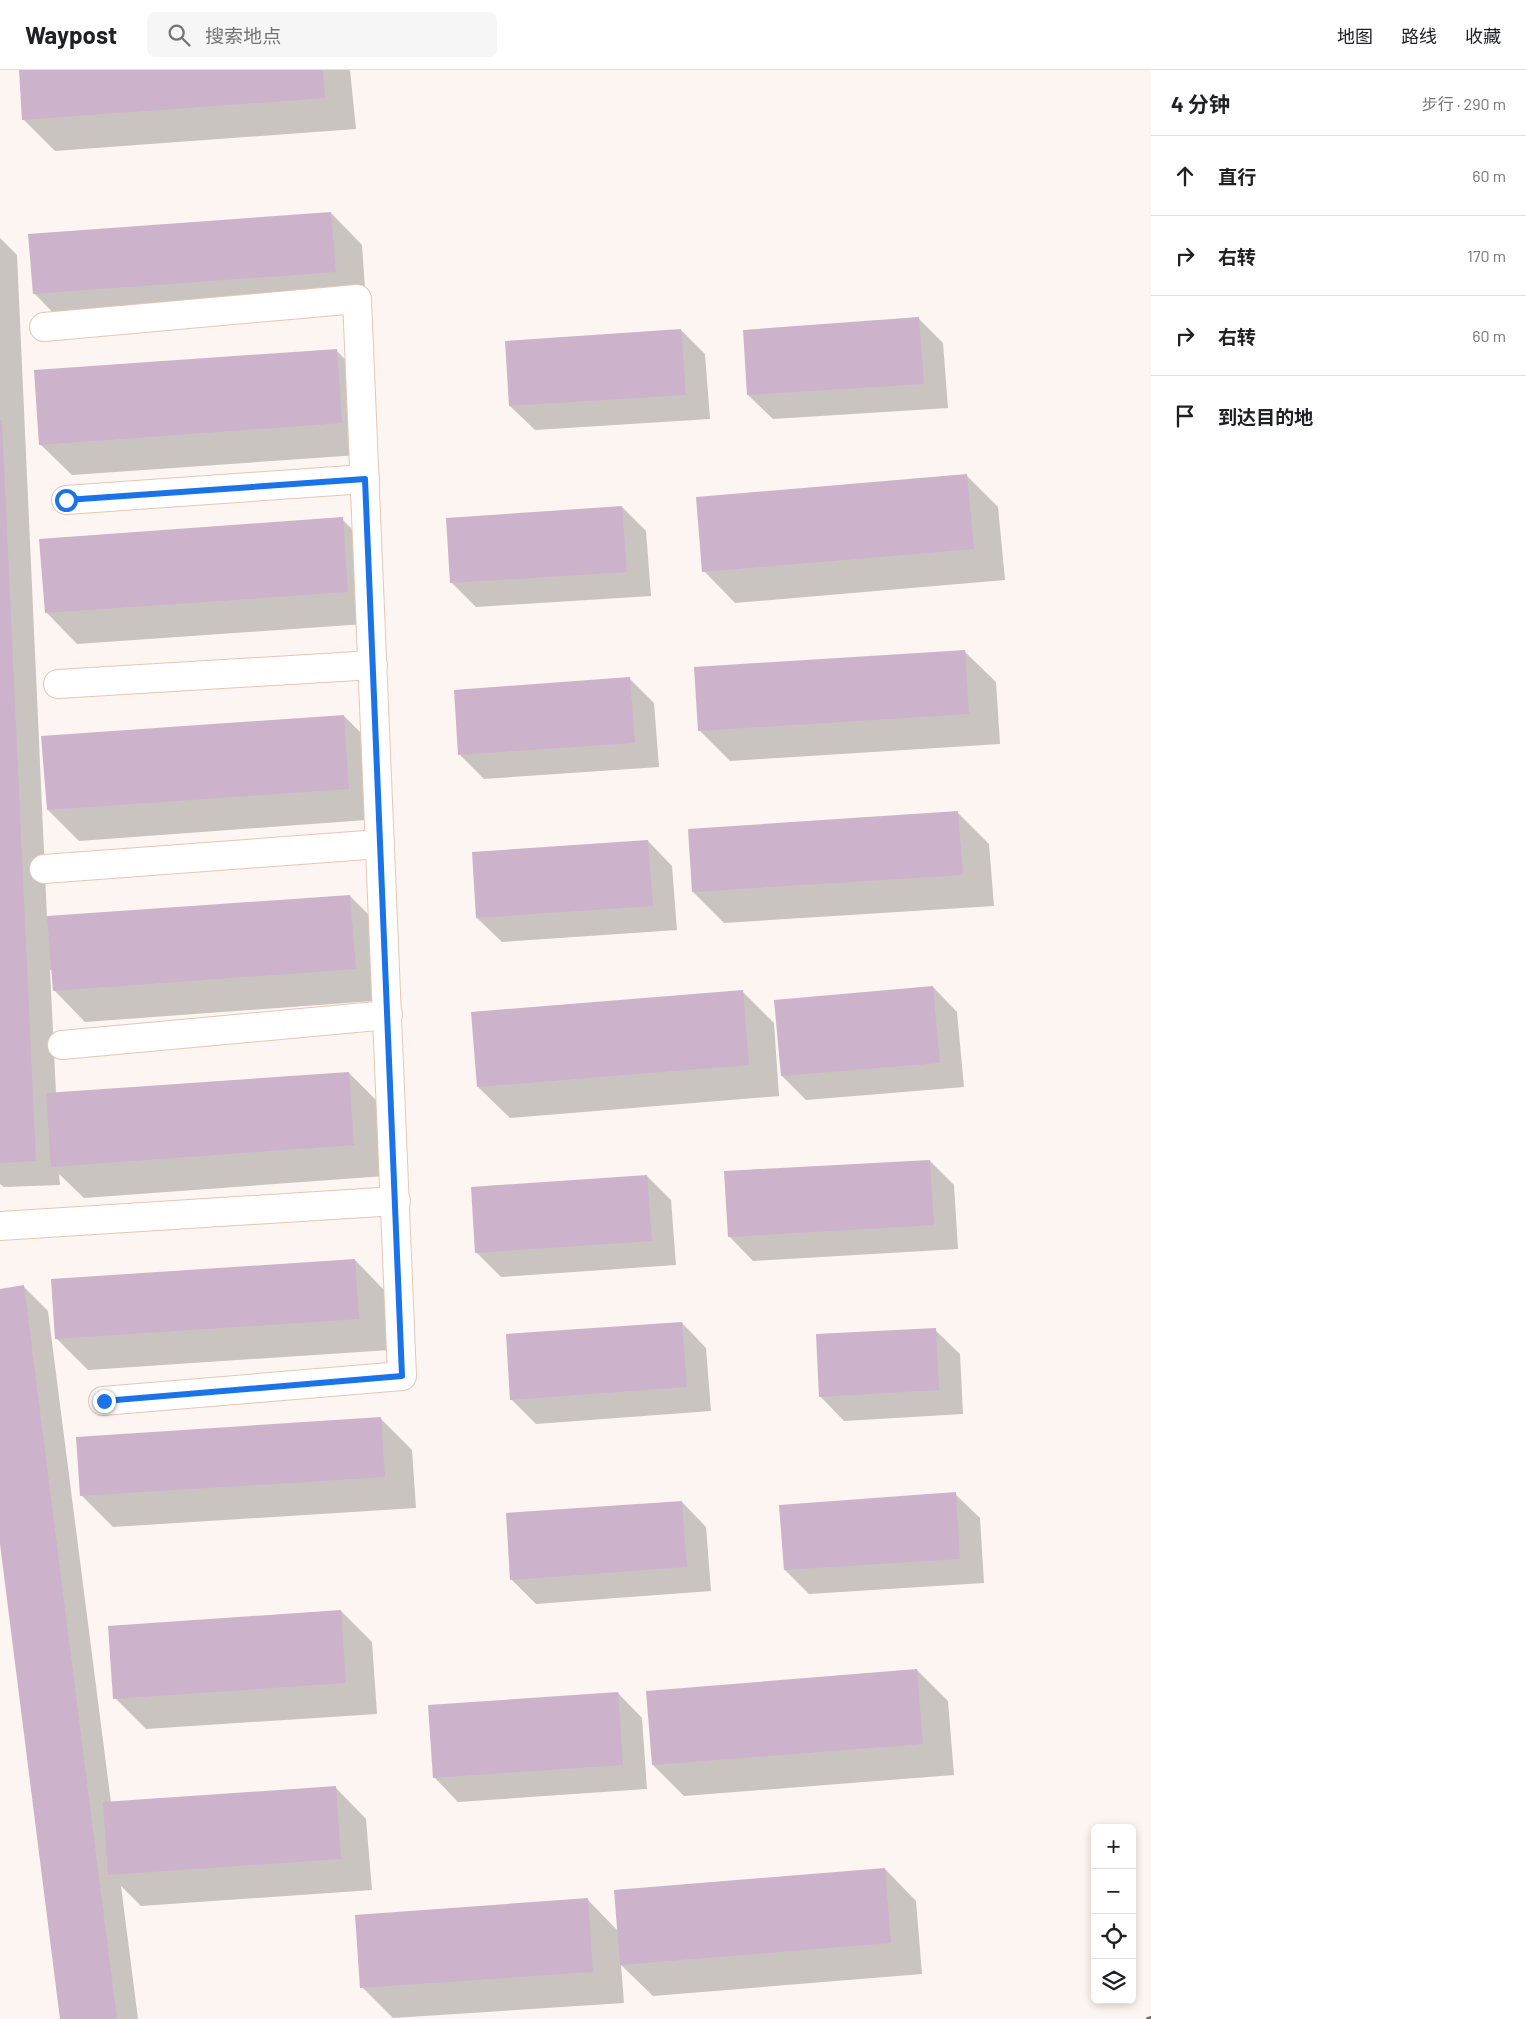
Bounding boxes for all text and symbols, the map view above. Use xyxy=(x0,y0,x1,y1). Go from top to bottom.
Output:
search box xyxy=(147,12,497,57)
text: Waypost xyxy=(25,20,117,49)
icon: search xyxy=(165,21,193,49)
text: 搜索地点 xyxy=(205,24,281,47)
text: 地图 xyxy=(1337,25,1373,47)
text: 路线 xyxy=(1401,25,1437,47)
text: 收藏 xyxy=(1465,25,1501,47)
text: 4 分钟 xyxy=(1171,91,1230,116)
text: 步行 · 290 m xyxy=(1422,94,1506,113)
icon: ahead xyxy=(1171,162,1199,190)
text: 直行 xyxy=(1218,165,1256,188)
text: 60 m xyxy=(1472,166,1506,185)
icon: right xyxy=(1171,242,1199,270)
text: 右转 xyxy=(1218,245,1256,268)
text: 170 m xyxy=(1467,246,1506,265)
icon: right xyxy=(1171,322,1199,350)
text: 右转 xyxy=(1218,325,1256,348)
text: 60 m xyxy=(1472,326,1506,345)
icon: arrive xyxy=(1171,402,1199,430)
text: 到达目的地 xyxy=(1218,405,1313,428)
route start xyxy=(55,489,78,512)
route end xyxy=(93,1390,116,1413)
map controls xyxy=(1091,1824,1136,2004)
button: + xyxy=(1091,1824,1136,1869)
button: − xyxy=(1091,1869,1136,1914)
button: locate xyxy=(1091,1914,1136,1959)
button: layers xyxy=(1091,1959,1136,2004)

